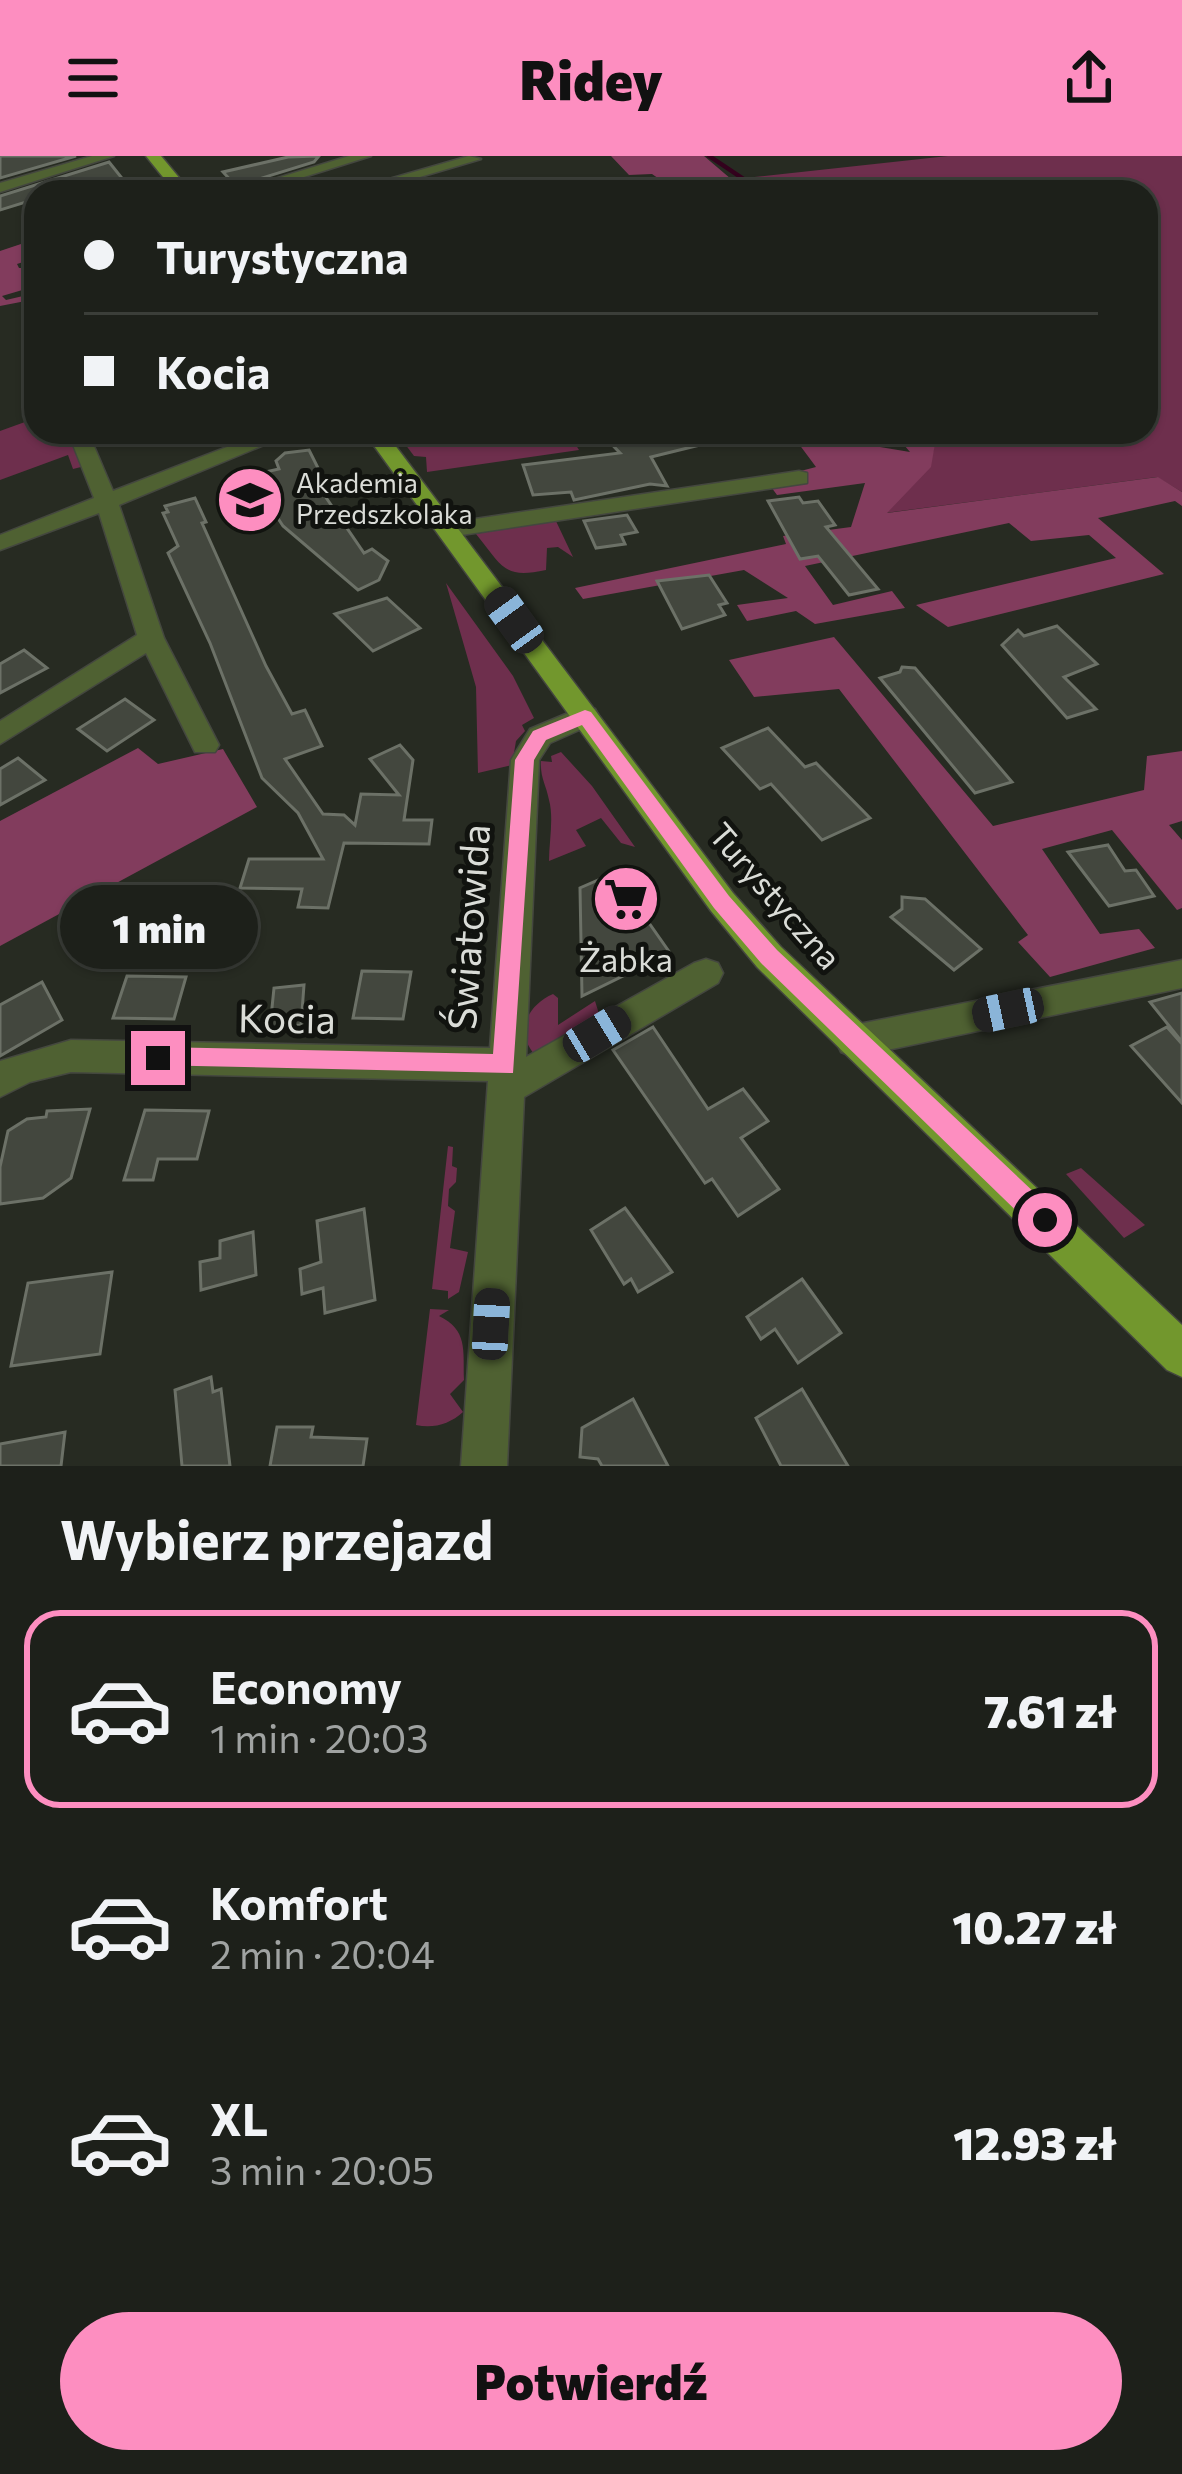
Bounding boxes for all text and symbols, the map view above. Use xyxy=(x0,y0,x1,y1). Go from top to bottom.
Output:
icon: menu xyxy=(60,45,126,111)
text: Ridey xyxy=(519,45,663,111)
icon: share xyxy=(1056,45,1122,111)
text: Turystyczna xyxy=(156,228,409,283)
text: Kocia xyxy=(156,343,270,398)
school or university icon: Akademia Przedszkolaka xyxy=(215,465,285,535)
place label: Akademia Przedszkolaka xyxy=(296,466,473,530)
car xyxy=(478,580,550,660)
street label: Turystyczna xyxy=(701,813,851,977)
street label: Światowida xyxy=(436,822,498,1031)
supermarket icon: Żabka xyxy=(591,864,661,934)
callout: 1 min xyxy=(59,884,257,968)
text: 1 min xyxy=(112,903,206,951)
place label: Żabka xyxy=(579,938,673,979)
car xyxy=(969,985,1047,1035)
street label: Kocia xyxy=(238,992,336,1042)
car xyxy=(557,1000,637,1068)
route end xyxy=(131,1031,185,1085)
route start xyxy=(1018,1193,1072,1247)
car xyxy=(471,1287,511,1361)
text: Wybierz przejazd xyxy=(60,1505,493,1571)
icon: car xyxy=(66,1655,174,1763)
text: Economy xyxy=(210,1658,402,1713)
text: 7.61 zł xyxy=(984,1682,1116,1737)
text: 1 min · 20:03 xyxy=(210,1713,428,1761)
icon: car xyxy=(66,1871,174,1979)
text: Komfort xyxy=(210,1874,388,1929)
text: 10.27 zł xyxy=(952,1898,1116,1953)
text: 2 min · 20:04 xyxy=(210,1929,435,1977)
icon: car xyxy=(66,2087,174,2195)
text: XL xyxy=(210,2090,268,2145)
text: 12.93 zł xyxy=(953,2114,1116,2169)
text: 3 min · 20:05 xyxy=(210,2145,434,2193)
button: Potwierdź xyxy=(60,2312,1122,2450)

